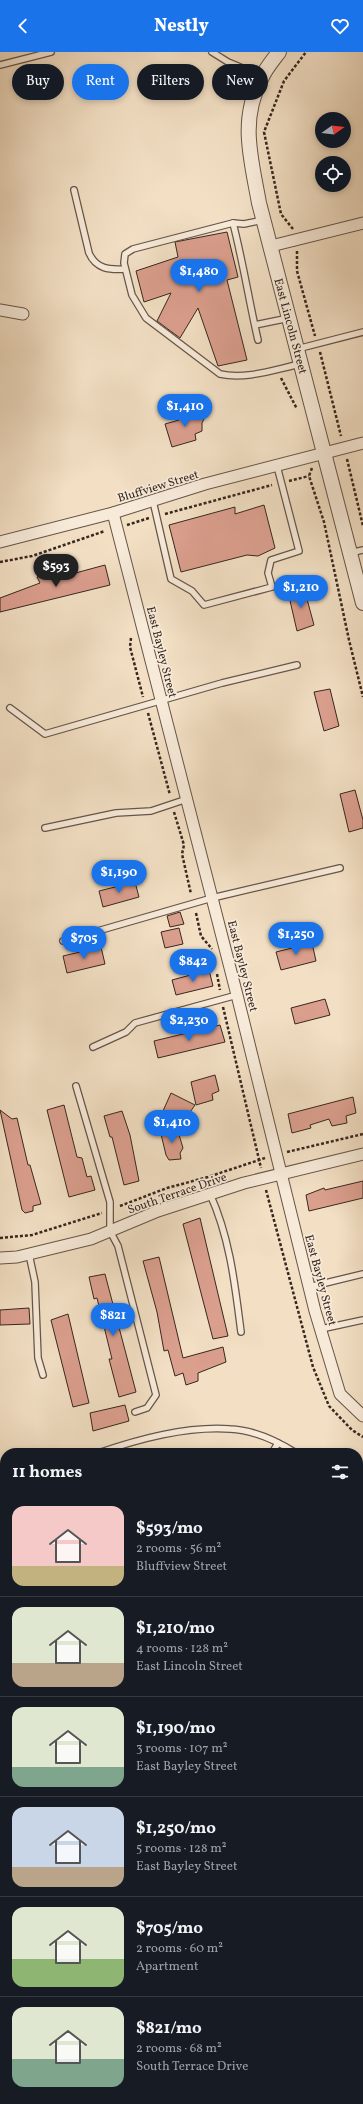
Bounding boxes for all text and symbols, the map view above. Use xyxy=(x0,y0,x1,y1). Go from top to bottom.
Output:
text: Nestly xyxy=(154,14,209,39)
icon: back xyxy=(12,15,34,37)
icon: heart xyxy=(329,15,351,37)
chip: Buy xyxy=(12,64,64,100)
chip: Rent xyxy=(72,64,129,100)
chip: Filters xyxy=(137,64,204,100)
chip: New xyxy=(212,64,268,100)
north arrow xyxy=(315,112,351,148)
map controls xyxy=(315,112,351,192)
button: locate xyxy=(315,156,351,192)
pin: $1,480 xyxy=(166,259,232,293)
text: $1,480 xyxy=(179,263,219,281)
street label: East Lincoln Street xyxy=(270,277,311,376)
pin: $1,410 xyxy=(152,394,218,428)
text: $1,410 xyxy=(166,398,204,416)
street label: Bluffview Street xyxy=(116,467,201,507)
pin: $593 xyxy=(32,554,80,588)
text: $593 xyxy=(42,558,70,576)
pin: $1,210 xyxy=(268,575,334,609)
text: $1,210 xyxy=(283,579,319,597)
street label: East Bayley Street xyxy=(142,605,180,700)
pin: $1,190 xyxy=(86,860,152,894)
text: $1,190 xyxy=(101,864,137,882)
street label: East Bayley Street xyxy=(223,919,261,1014)
pin: $1,250 xyxy=(263,922,329,956)
pin: $705 xyxy=(60,926,108,960)
text: $1,250 xyxy=(277,926,315,944)
text: $705 xyxy=(70,930,98,948)
pin: $842 xyxy=(169,949,217,983)
text: $842 xyxy=(179,953,207,971)
pin: $2,230 xyxy=(156,1008,222,1042)
text: $2,230 xyxy=(170,1012,208,1030)
pin: $1,410 xyxy=(139,1110,205,1144)
text: $1,410 xyxy=(153,1114,191,1132)
street label: South Terrace Drive xyxy=(126,1169,229,1218)
street label: East Bayley Street xyxy=(300,1233,340,1328)
pin: $821 xyxy=(89,1303,137,1337)
text: $821 xyxy=(100,1307,126,1325)
text: 11 homes xyxy=(12,1461,82,1484)
icon: filters xyxy=(329,1461,351,1483)
text: $593/mo xyxy=(136,1517,203,1540)
icon: home xyxy=(44,1522,92,1570)
text: 2 rooms · 56 m² xyxy=(136,1540,221,1558)
text: Bluffview Street xyxy=(136,1558,227,1576)
text: $1,210/mo xyxy=(136,1617,215,1640)
icon: home xyxy=(44,1623,92,1671)
text: 4 rooms · 128 m² xyxy=(136,1640,228,1658)
text: East Lincoln Street xyxy=(136,1658,243,1676)
text: $1,190/mo xyxy=(136,1717,215,1740)
icon: home xyxy=(44,1723,92,1771)
text: 3 rooms · 107 m² xyxy=(136,1740,227,1758)
text: East Bayley Street xyxy=(136,1758,237,1776)
text: $1,250/mo xyxy=(136,1817,216,1840)
icon: home xyxy=(44,1823,92,1871)
text: 5 rooms · 128 m² xyxy=(136,1840,227,1858)
text: East Bayley Street xyxy=(136,1858,237,1876)
text: $705/mo xyxy=(136,1917,203,1940)
icon: home xyxy=(44,1923,92,1971)
text: 2 rooms · 60 m² xyxy=(136,1940,223,1958)
text: Apartment xyxy=(136,1958,199,1976)
text: $821/mo xyxy=(136,2017,202,2040)
icon: home xyxy=(44,2023,92,2071)
text: 2 rooms · 68 m² xyxy=(136,2040,222,2058)
text: South Terrace Drive xyxy=(136,2058,249,2076)

